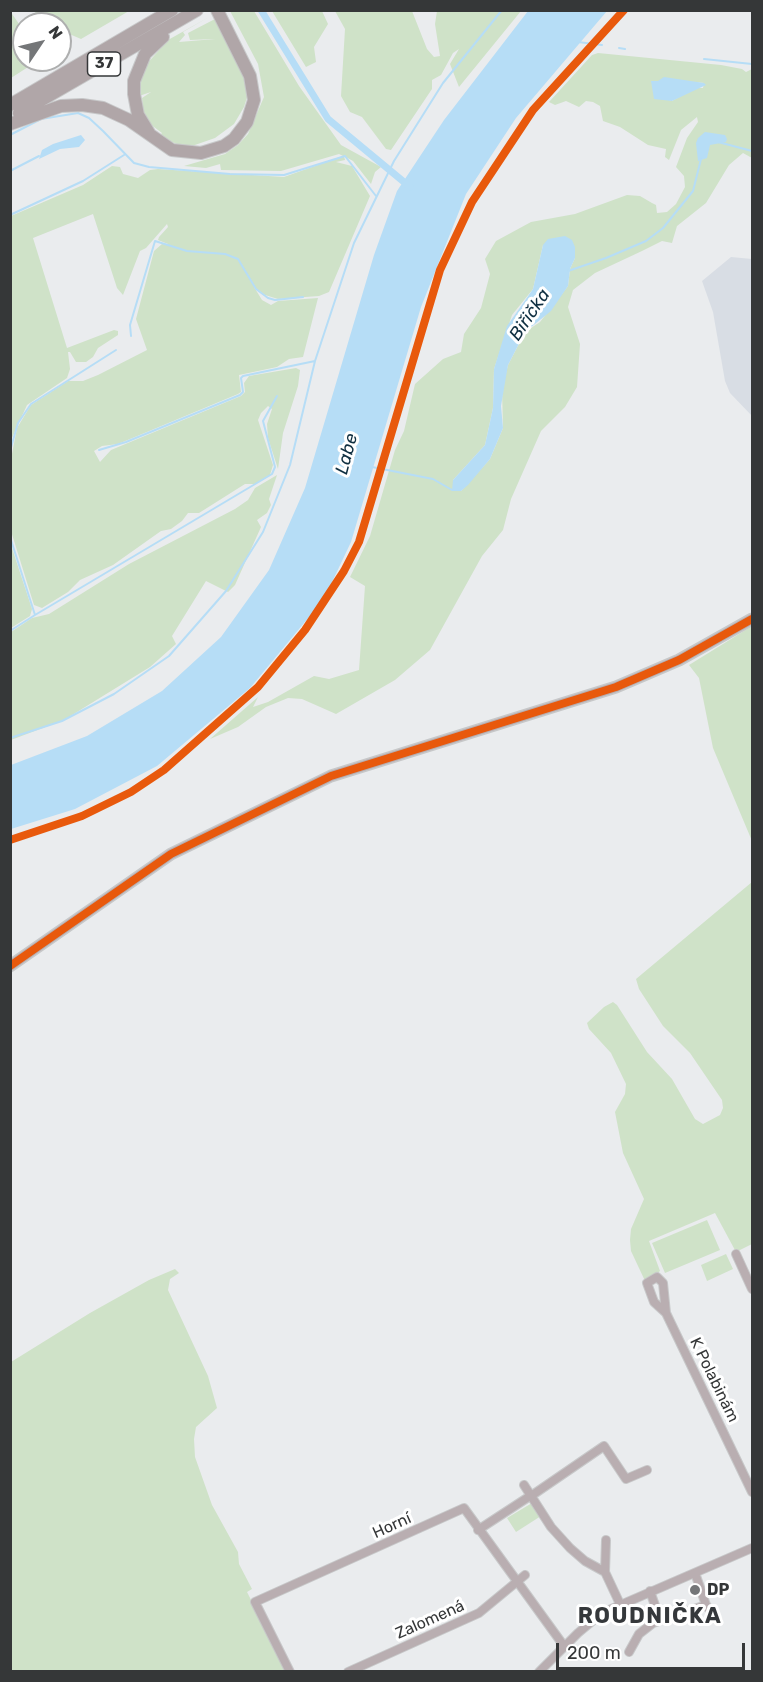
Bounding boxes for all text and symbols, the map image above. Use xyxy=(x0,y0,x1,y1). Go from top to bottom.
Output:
north arrow xyxy=(12,12,72,72)
text: N xyxy=(44,22,67,43)
road number: 37 xyxy=(88,52,120,76)
water label: Biřička xyxy=(505,285,555,345)
water label: Labe xyxy=(331,431,363,477)
street label: K Polabinám xyxy=(685,1335,743,1425)
street label: Horní xyxy=(370,1509,414,1543)
place label: DP xyxy=(707,1580,729,1600)
marker: DP xyxy=(688,1583,702,1597)
street label: Zalomená xyxy=(393,1596,467,1644)
district label: ROUDNIČKA xyxy=(578,1604,722,1630)
scale bar xyxy=(559,1631,748,1669)
text: 200 m xyxy=(567,1642,621,1664)

